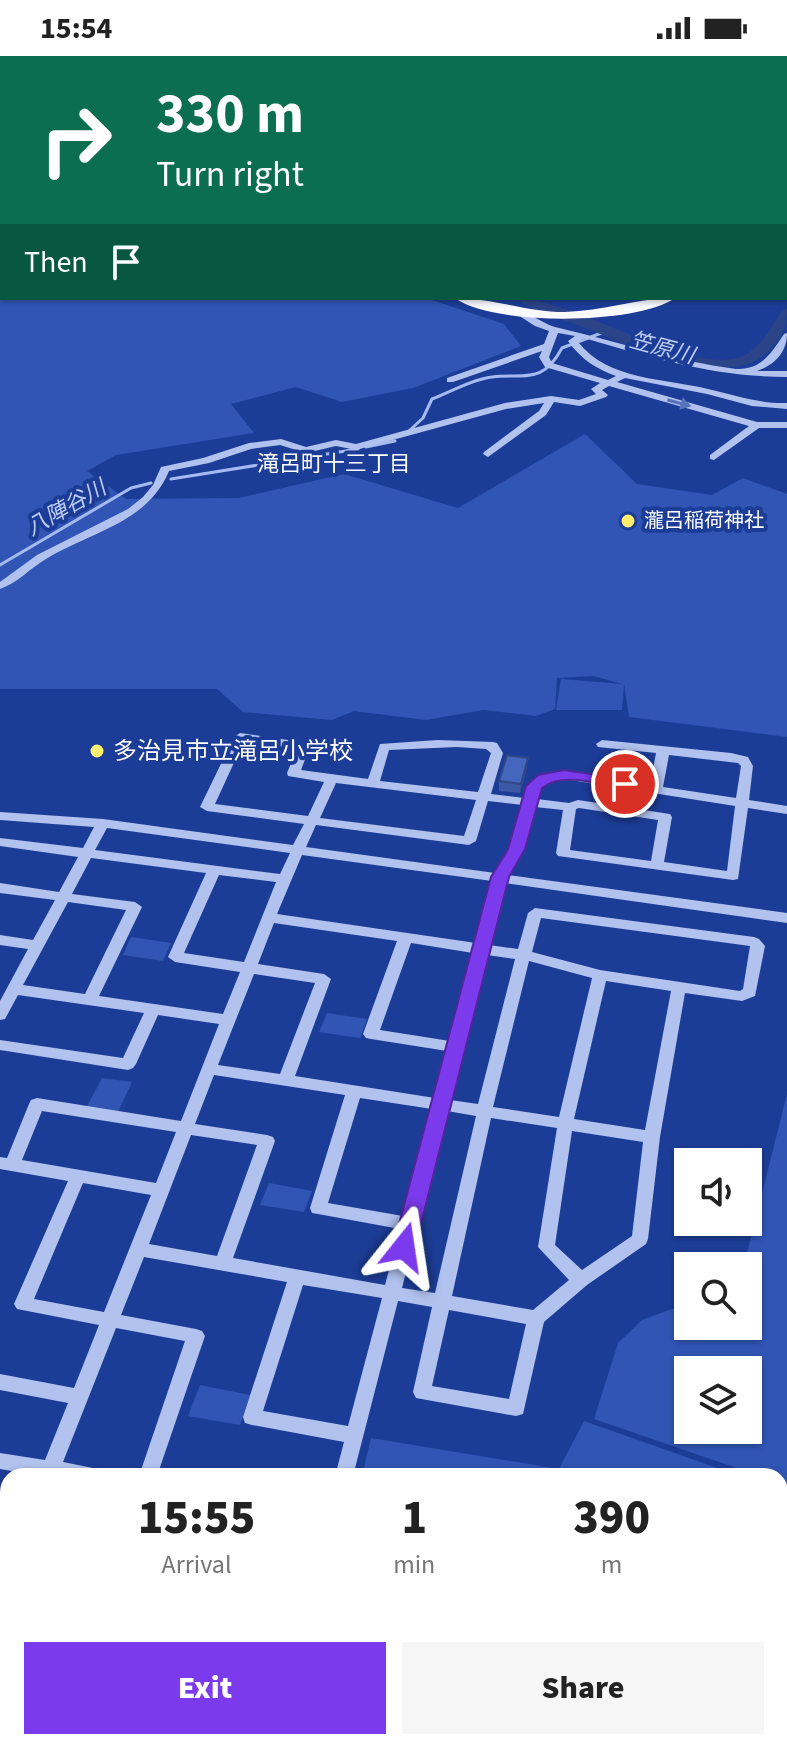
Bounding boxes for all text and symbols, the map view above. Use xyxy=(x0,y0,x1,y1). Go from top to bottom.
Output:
text: 15:54 xyxy=(40,7,112,50)
text: 330 m xyxy=(156,75,304,154)
icon: right xyxy=(24,88,128,192)
text: Turn right xyxy=(156,149,304,200)
icon: arrive xyxy=(104,240,148,284)
text: Then xyxy=(24,241,88,284)
water label: 笠原川 xyxy=(626,324,700,373)
one-way arrow xyxy=(666,397,691,409)
district label: 滝呂町十三丁目 xyxy=(257,448,411,480)
water label: 八陣谷川 xyxy=(20,471,114,544)
place label: 瀧呂稲荷神社 xyxy=(644,507,764,535)
marker: 瀧呂稲荷神社 xyxy=(619,512,637,530)
place label: 多治見市立滝呂小学校 xyxy=(113,734,353,769)
marker: 多治見市立滝呂小学校 xyxy=(88,742,106,760)
pin xyxy=(591,750,659,818)
icon: arrive xyxy=(603,762,647,806)
map controls xyxy=(674,1148,762,1444)
button: sound xyxy=(674,1148,762,1236)
position arrow xyxy=(362,1205,446,1289)
button: search xyxy=(674,1252,762,1340)
button: layers xyxy=(674,1356,762,1444)
text: 15:55 xyxy=(138,1484,255,1552)
text: 1 xyxy=(401,1484,427,1552)
text: 390 xyxy=(573,1484,650,1552)
text: Arrival xyxy=(162,1546,232,1583)
text: min xyxy=(393,1546,435,1583)
text: m xyxy=(601,1546,622,1583)
button: Exit xyxy=(24,1642,386,1734)
button: Share xyxy=(402,1642,764,1734)

